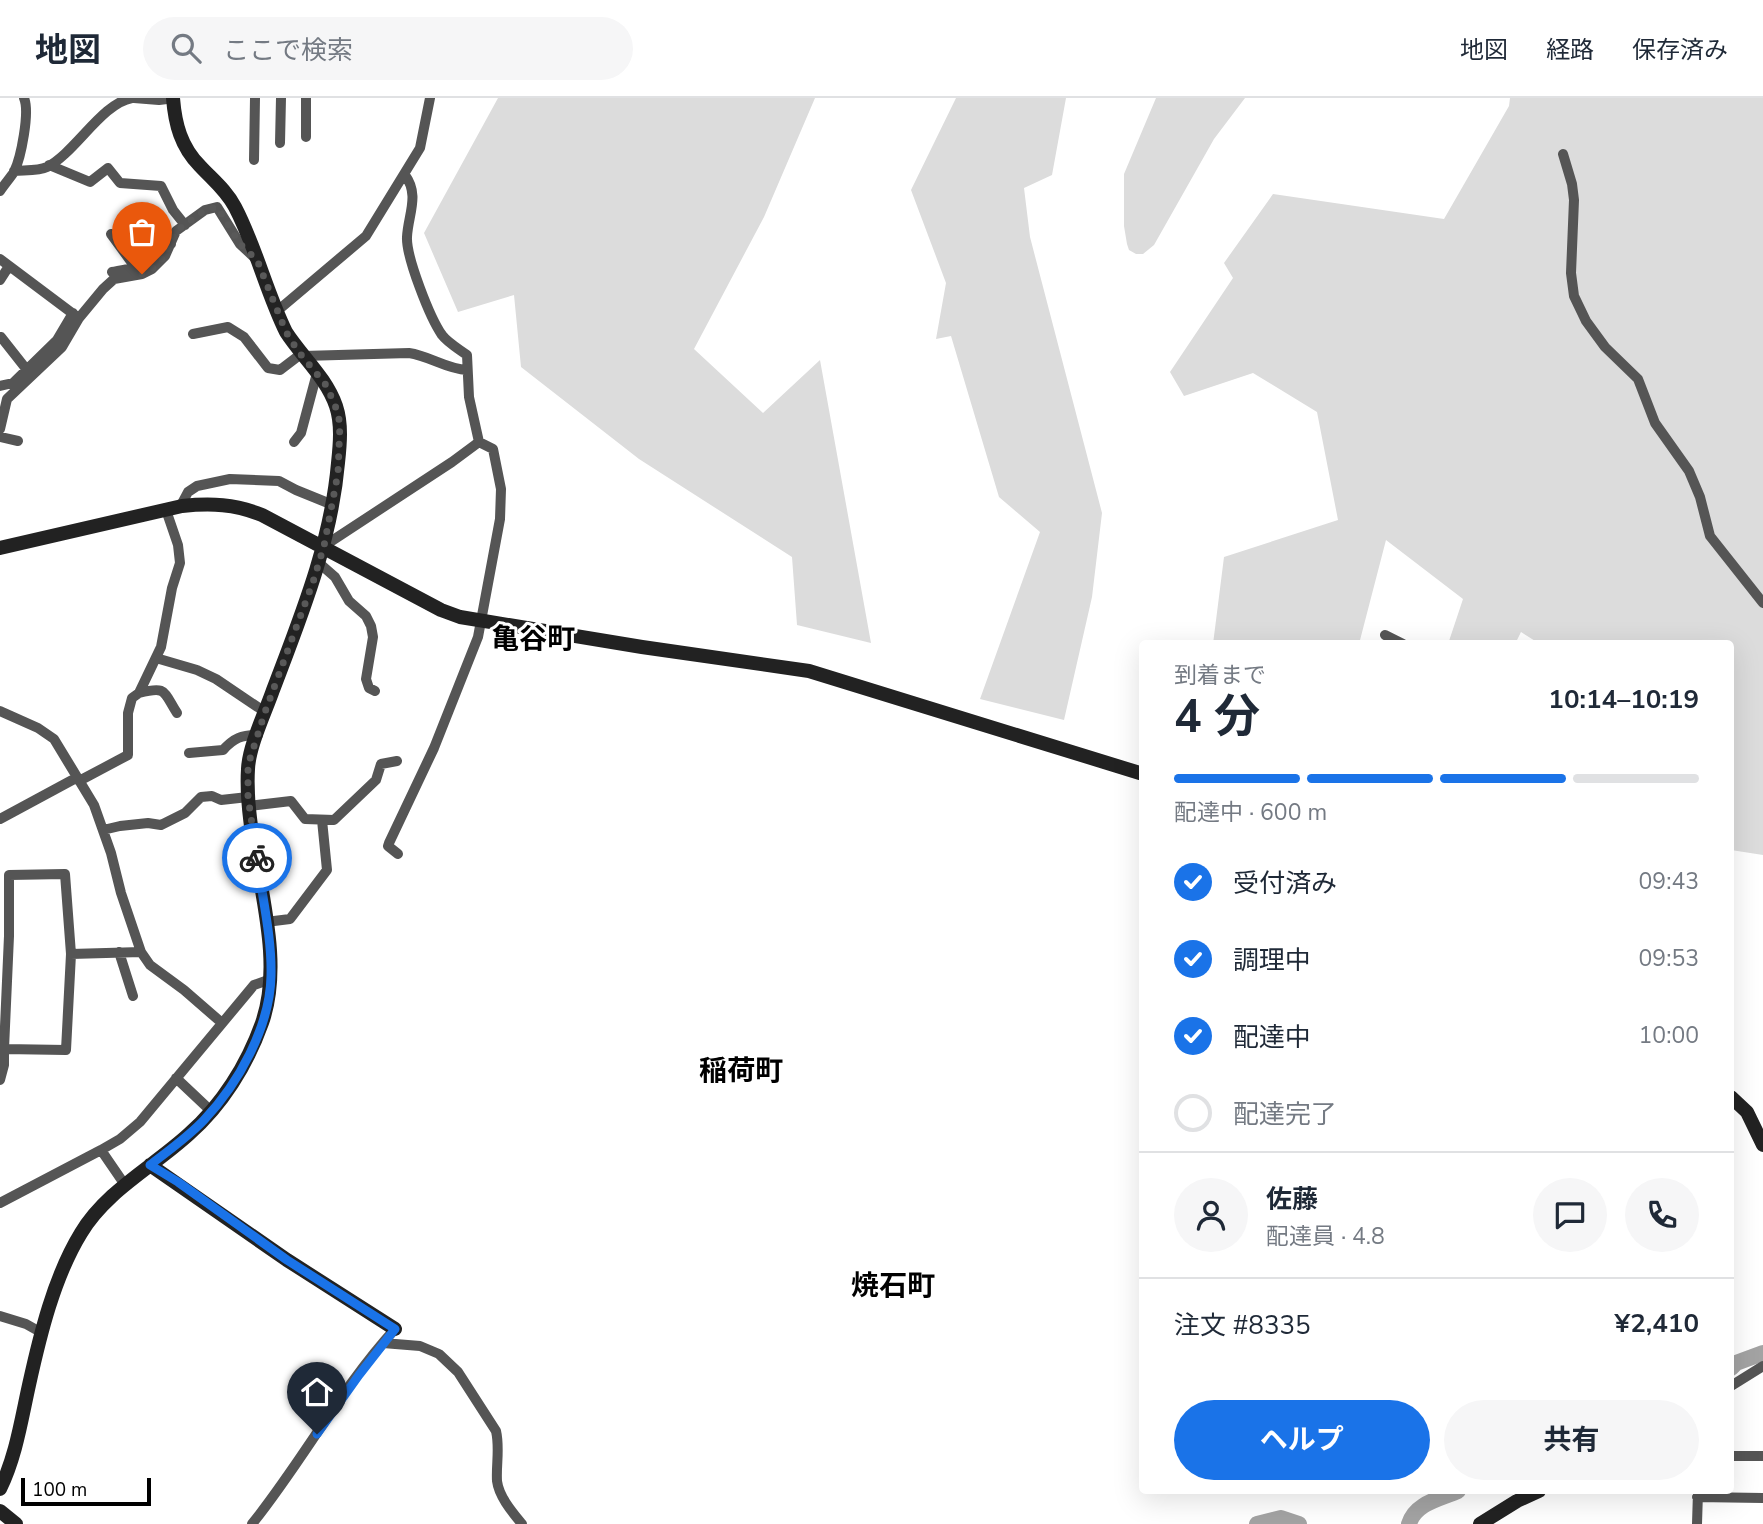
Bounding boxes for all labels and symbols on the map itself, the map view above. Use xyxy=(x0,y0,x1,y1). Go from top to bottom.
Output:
pin xyxy=(112,202,172,274)
district label: 亀谷町 xyxy=(491,620,575,658)
courier xyxy=(222,823,292,893)
district label: 稲荷町 xyxy=(699,1052,783,1090)
district label: 焼石町 xyxy=(851,1267,935,1305)
pin xyxy=(287,1362,347,1434)
scale bar xyxy=(21,1475,150,1507)

